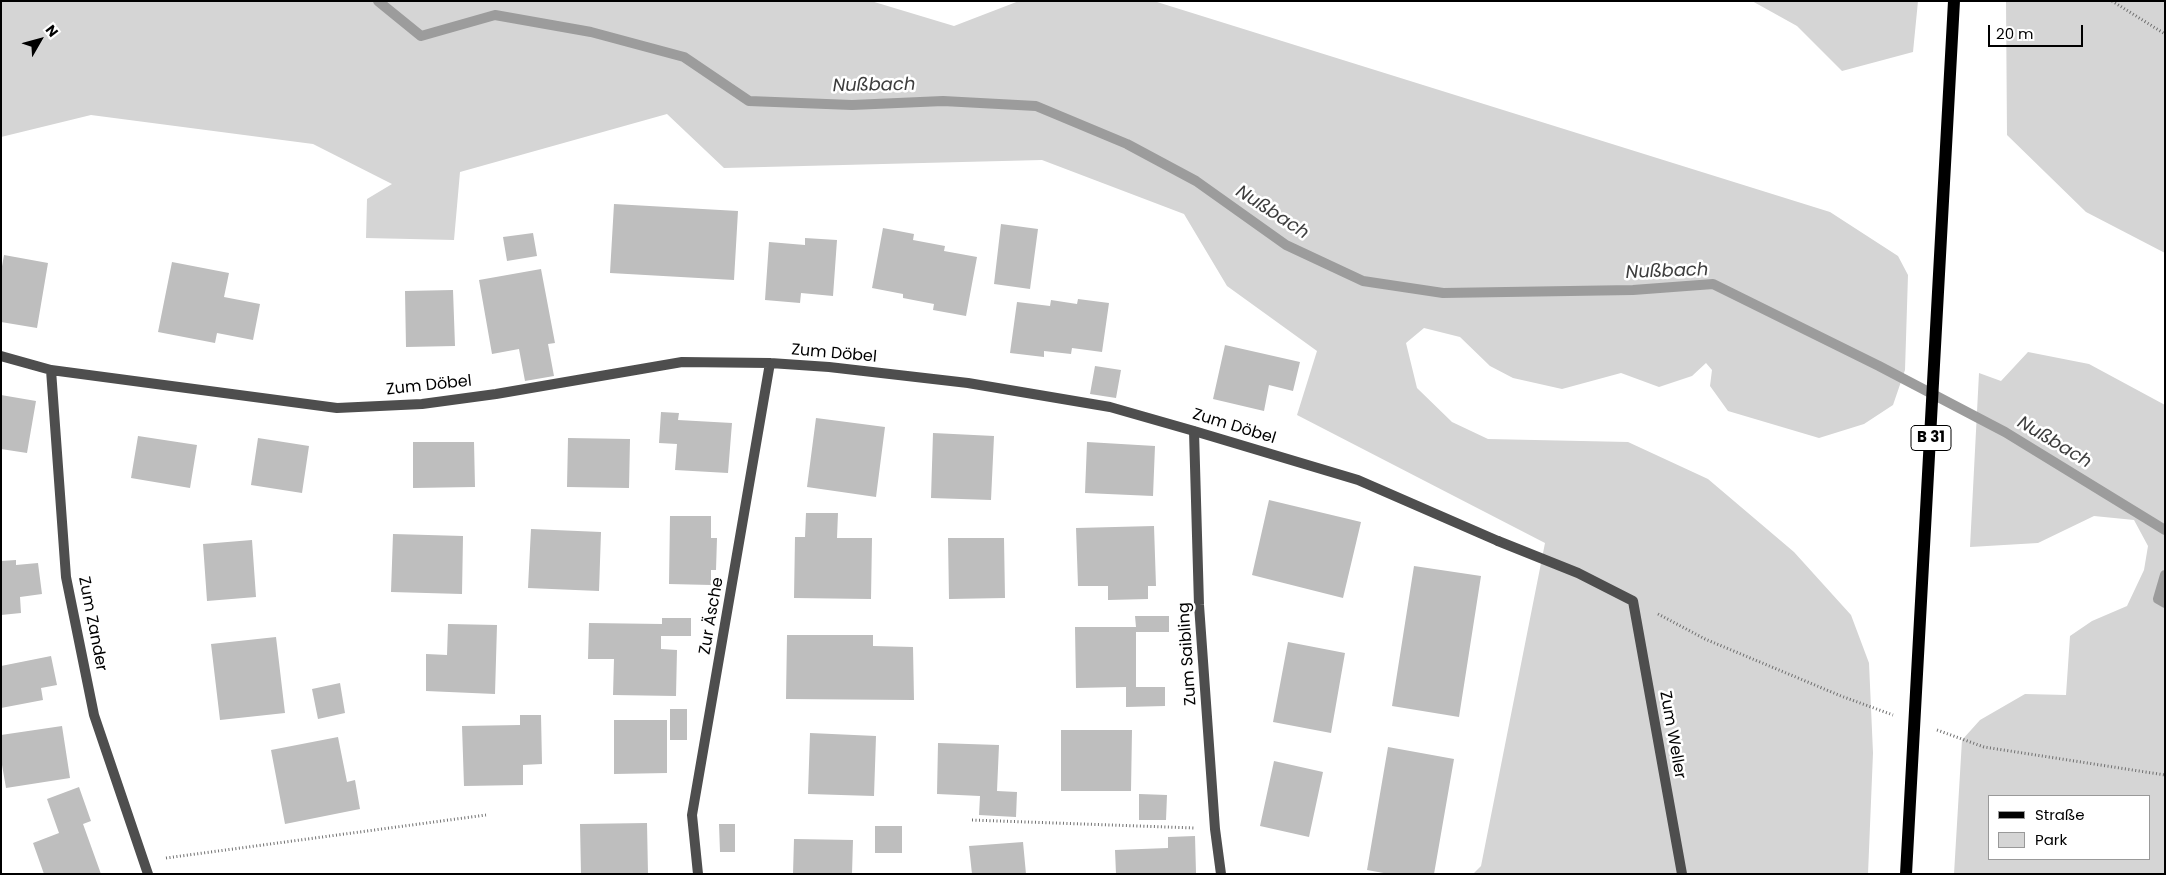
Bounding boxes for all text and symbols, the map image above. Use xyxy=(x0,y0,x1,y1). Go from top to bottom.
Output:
north arrow xyxy=(15,15,65,65)
scale bar xyxy=(1991,15,2086,47)
text: N xyxy=(41,20,63,41)
text: 20 m xyxy=(1996,23,2034,44)
water label: Nußbach xyxy=(832,74,916,98)
water label: Nußbach xyxy=(1231,181,1313,245)
water label: Nußbach xyxy=(1625,260,1709,284)
street label: Zum Döbel xyxy=(790,341,878,367)
street label: Zum Döbel xyxy=(385,372,473,400)
street label: Zum Döbel xyxy=(1190,405,1278,449)
water label: Nußbach xyxy=(2013,412,2095,474)
road number: B 31 xyxy=(1911,426,1951,450)
street label: Zum Zander xyxy=(73,575,111,673)
street label: Zur Äsche xyxy=(696,576,728,656)
street label: Zum Saibling xyxy=(1175,602,1201,706)
street label: Zum Weller xyxy=(1655,690,1689,780)
legend xyxy=(1988,795,2151,860)
text: Straße xyxy=(2035,804,2085,825)
text: Park xyxy=(2035,829,2067,850)

